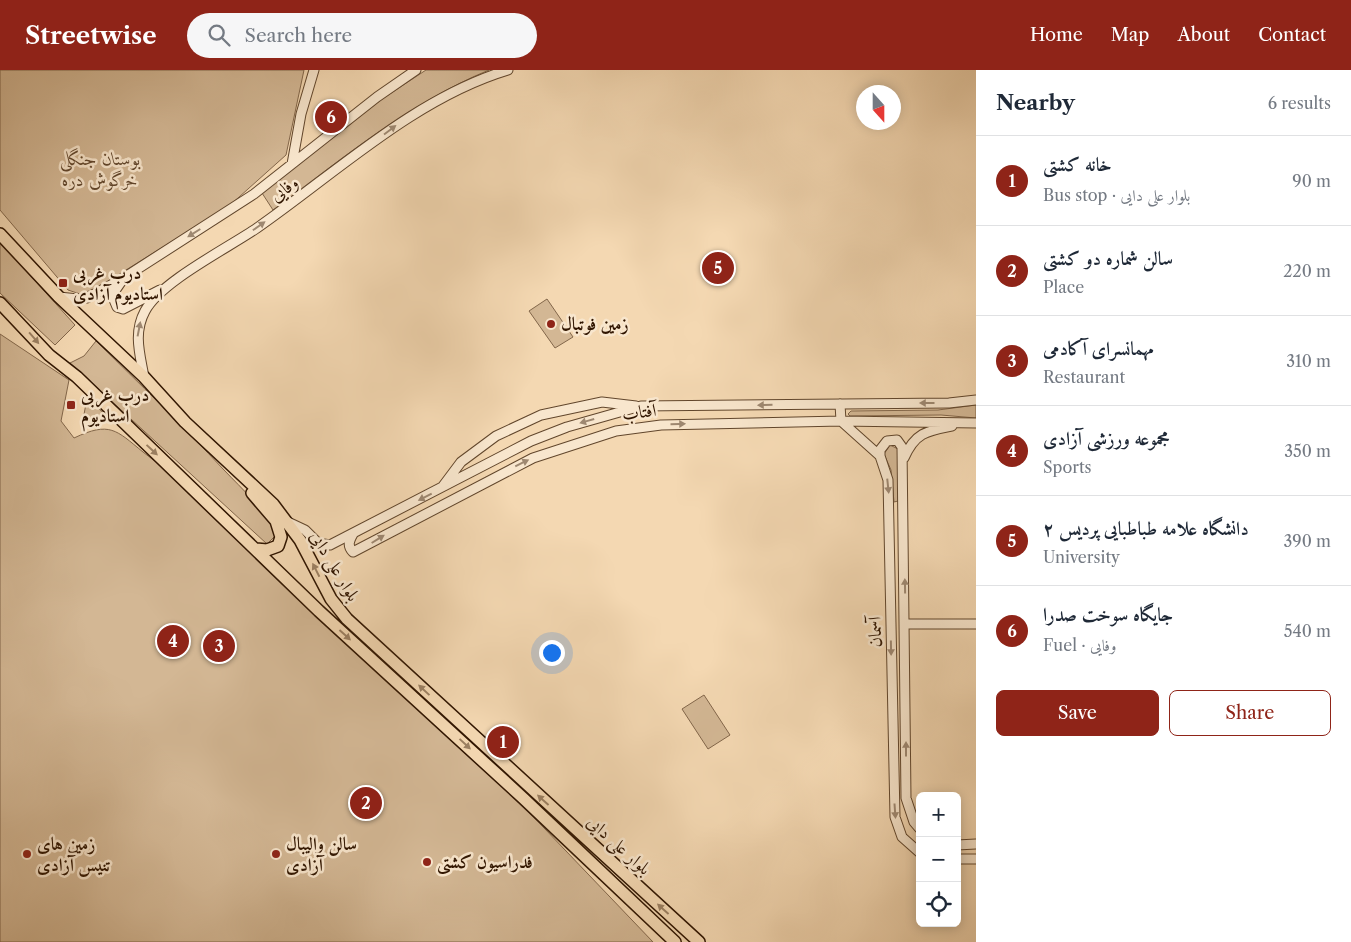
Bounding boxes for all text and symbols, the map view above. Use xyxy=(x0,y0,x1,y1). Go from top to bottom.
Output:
search box xyxy=(187,13,537,58)
text: Streetwise xyxy=(25,21,157,50)
icon: search xyxy=(205,21,233,49)
text: Search here xyxy=(245,24,352,47)
text: Home xyxy=(1030,24,1083,46)
text: Map xyxy=(1111,24,1149,46)
text: About xyxy=(1177,24,1230,46)
text: Contact xyxy=(1258,24,1326,46)
north arrow xyxy=(856,85,901,130)
text: Nearby xyxy=(996,90,1075,115)
text: 6 results xyxy=(1268,93,1331,113)
pin: 6 xyxy=(315,98,347,136)
one-way arrow xyxy=(383,125,397,135)
park label: بوستان جنگلی خرگوش دره xyxy=(59,147,141,191)
text: خانه کشتی xyxy=(1043,153,1112,176)
street label: وفایی xyxy=(265,171,303,207)
text: 1 xyxy=(1008,171,1016,191)
text: 90 m xyxy=(1292,171,1331,191)
text: Bus stop · بلوار علی دایی xyxy=(1043,185,1190,205)
one-way arrow xyxy=(252,221,266,231)
one-way arrow xyxy=(187,228,200,238)
text: سالن شماره دو کشتی xyxy=(1043,247,1173,270)
pin: 5 xyxy=(702,249,734,287)
text: 2 xyxy=(1007,261,1017,281)
text: 220 m xyxy=(1283,261,1331,281)
place label: درب غربی استادیوم آزادی xyxy=(72,262,163,310)
marker: درب غربی استادیوم آزادی xyxy=(57,277,69,289)
text: Place xyxy=(1043,277,1084,297)
place label: زمین فوتبال xyxy=(561,313,629,335)
marker: زمین فوتبال xyxy=(545,318,557,330)
one-way arrow xyxy=(136,321,144,337)
one-way arrow xyxy=(28,332,39,344)
text: مهمانسرای آکادمی xyxy=(1043,337,1154,360)
text: 3 xyxy=(1007,351,1017,371)
text: 310 m xyxy=(1286,351,1331,371)
text: Restaurant xyxy=(1043,367,1125,387)
place label: درب غربی استادیوم xyxy=(80,384,149,432)
marker: درب غربی استادیوم xyxy=(65,399,77,411)
street label: آفتاب xyxy=(621,399,659,425)
one-way arrow xyxy=(919,399,935,407)
one-way arrow xyxy=(757,401,773,409)
one-way arrow xyxy=(579,418,594,426)
one-way arrow xyxy=(670,420,686,428)
text: مجموعه ورزشی آزادی xyxy=(1043,427,1170,450)
text: 4 xyxy=(1007,441,1017,461)
text: 350 m xyxy=(1284,441,1331,461)
one-way arrow xyxy=(145,444,157,456)
text: Sports xyxy=(1043,457,1092,477)
one-way arrow xyxy=(515,459,529,467)
one-way arrow xyxy=(884,478,892,494)
one-way arrow xyxy=(417,493,432,501)
text: دانشگاه علامه طباطبایی پردیس ۲ xyxy=(1043,517,1249,540)
street label: بلوار علی دایی xyxy=(304,527,365,606)
text: 5 xyxy=(1008,531,1016,551)
text: 390 m xyxy=(1284,531,1331,551)
one-way arrow xyxy=(372,535,385,544)
text: University xyxy=(1043,547,1120,567)
one-way arrow xyxy=(312,563,320,577)
one-way arrow xyxy=(901,578,909,594)
text: جایگاه سوخت صدرا xyxy=(1043,603,1173,626)
street label: آسمان xyxy=(864,614,886,648)
text: 6 xyxy=(1007,621,1017,641)
text: 540 m xyxy=(1284,621,1331,641)
pin: 4 xyxy=(157,622,189,660)
pin: 3 xyxy=(203,627,235,665)
one-way arrow xyxy=(338,629,350,641)
text: Fuel · وفایی xyxy=(1043,635,1116,655)
your location xyxy=(539,640,565,666)
one-way arrow xyxy=(888,641,896,657)
one-way arrow xyxy=(418,684,430,696)
button: Save xyxy=(996,690,1159,736)
button: Share xyxy=(1169,690,1331,736)
pin: 1 xyxy=(487,723,519,761)
one-way arrow xyxy=(458,738,470,750)
one-way arrow xyxy=(902,740,910,756)
pin: 2 xyxy=(350,784,382,822)
map controls xyxy=(916,792,961,927)
button: + xyxy=(916,792,961,837)
one-way arrow xyxy=(537,794,550,805)
one-way arrow xyxy=(892,803,900,819)
street label: بلوار علی دایی xyxy=(581,811,656,881)
place label: زمین های تنیس آزادی xyxy=(37,833,111,877)
place label: سالن والیبال آزادی xyxy=(286,833,357,876)
button: − xyxy=(916,837,961,882)
marker: زمین های تنیس آزادی xyxy=(21,848,33,860)
marker: سالن والیبال آزادی xyxy=(270,848,282,860)
place label: فدراسیون کشتی xyxy=(437,851,533,875)
marker: فدراسیون کشتی xyxy=(421,856,433,868)
button: locate xyxy=(916,882,961,927)
one-way arrow xyxy=(658,903,670,915)

